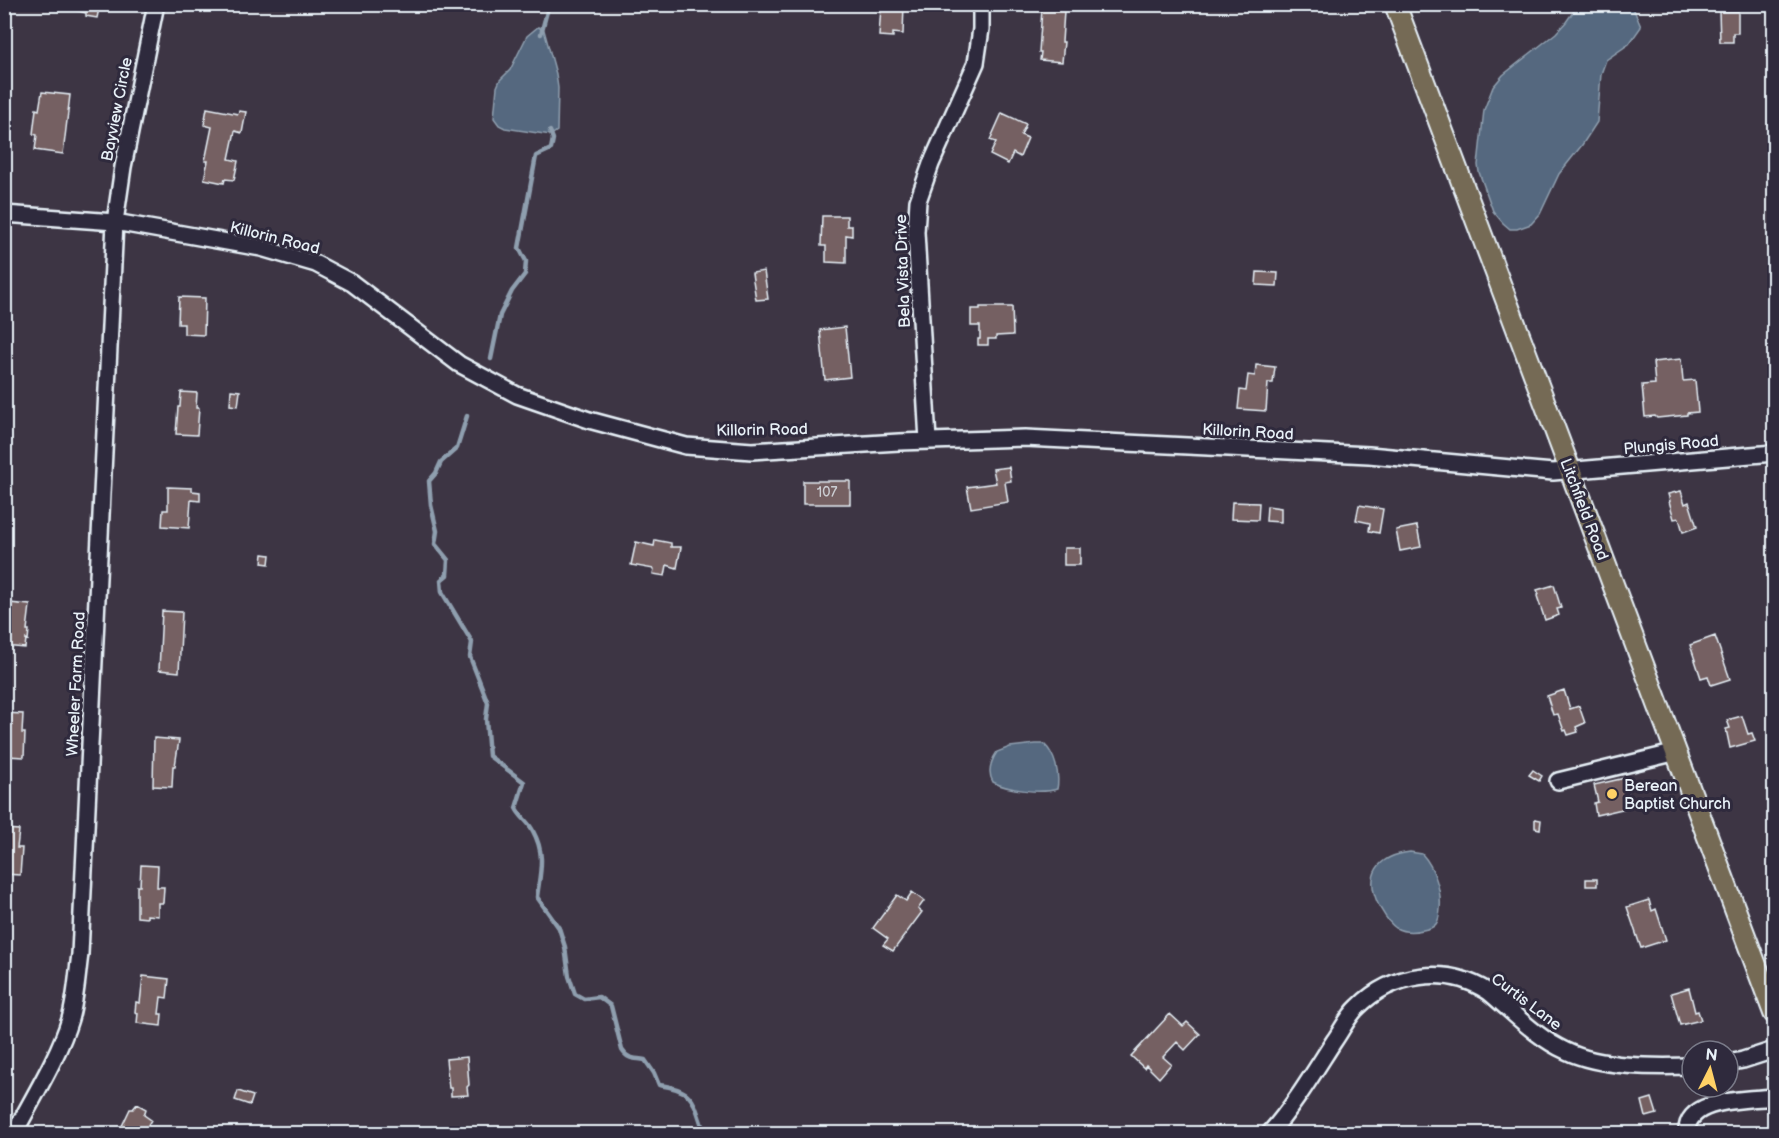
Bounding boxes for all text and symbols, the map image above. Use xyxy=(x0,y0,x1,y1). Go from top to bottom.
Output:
street label: Bayview Circle xyxy=(98,55,137,163)
street label: Bela Vista Drive xyxy=(892,213,915,328)
street label: Killorin Road xyxy=(228,218,321,259)
street label: Killorin Road xyxy=(716,420,808,441)
street label: Killorin Road xyxy=(1202,421,1294,444)
street label: Plungis Road xyxy=(1623,432,1720,459)
street label: Litchfield Road xyxy=(1555,456,1612,563)
house number: 107 xyxy=(817,484,837,501)
street label: Wheeler Farm Road xyxy=(63,611,90,757)
place label: Berean Baptist Church xyxy=(1624,777,1731,814)
marker: Berean Baptist Church xyxy=(1605,787,1619,801)
street label: Curtis Lane xyxy=(1487,970,1566,1035)
north arrow xyxy=(1680,1039,1740,1099)
text: N xyxy=(1704,1045,1718,1066)

